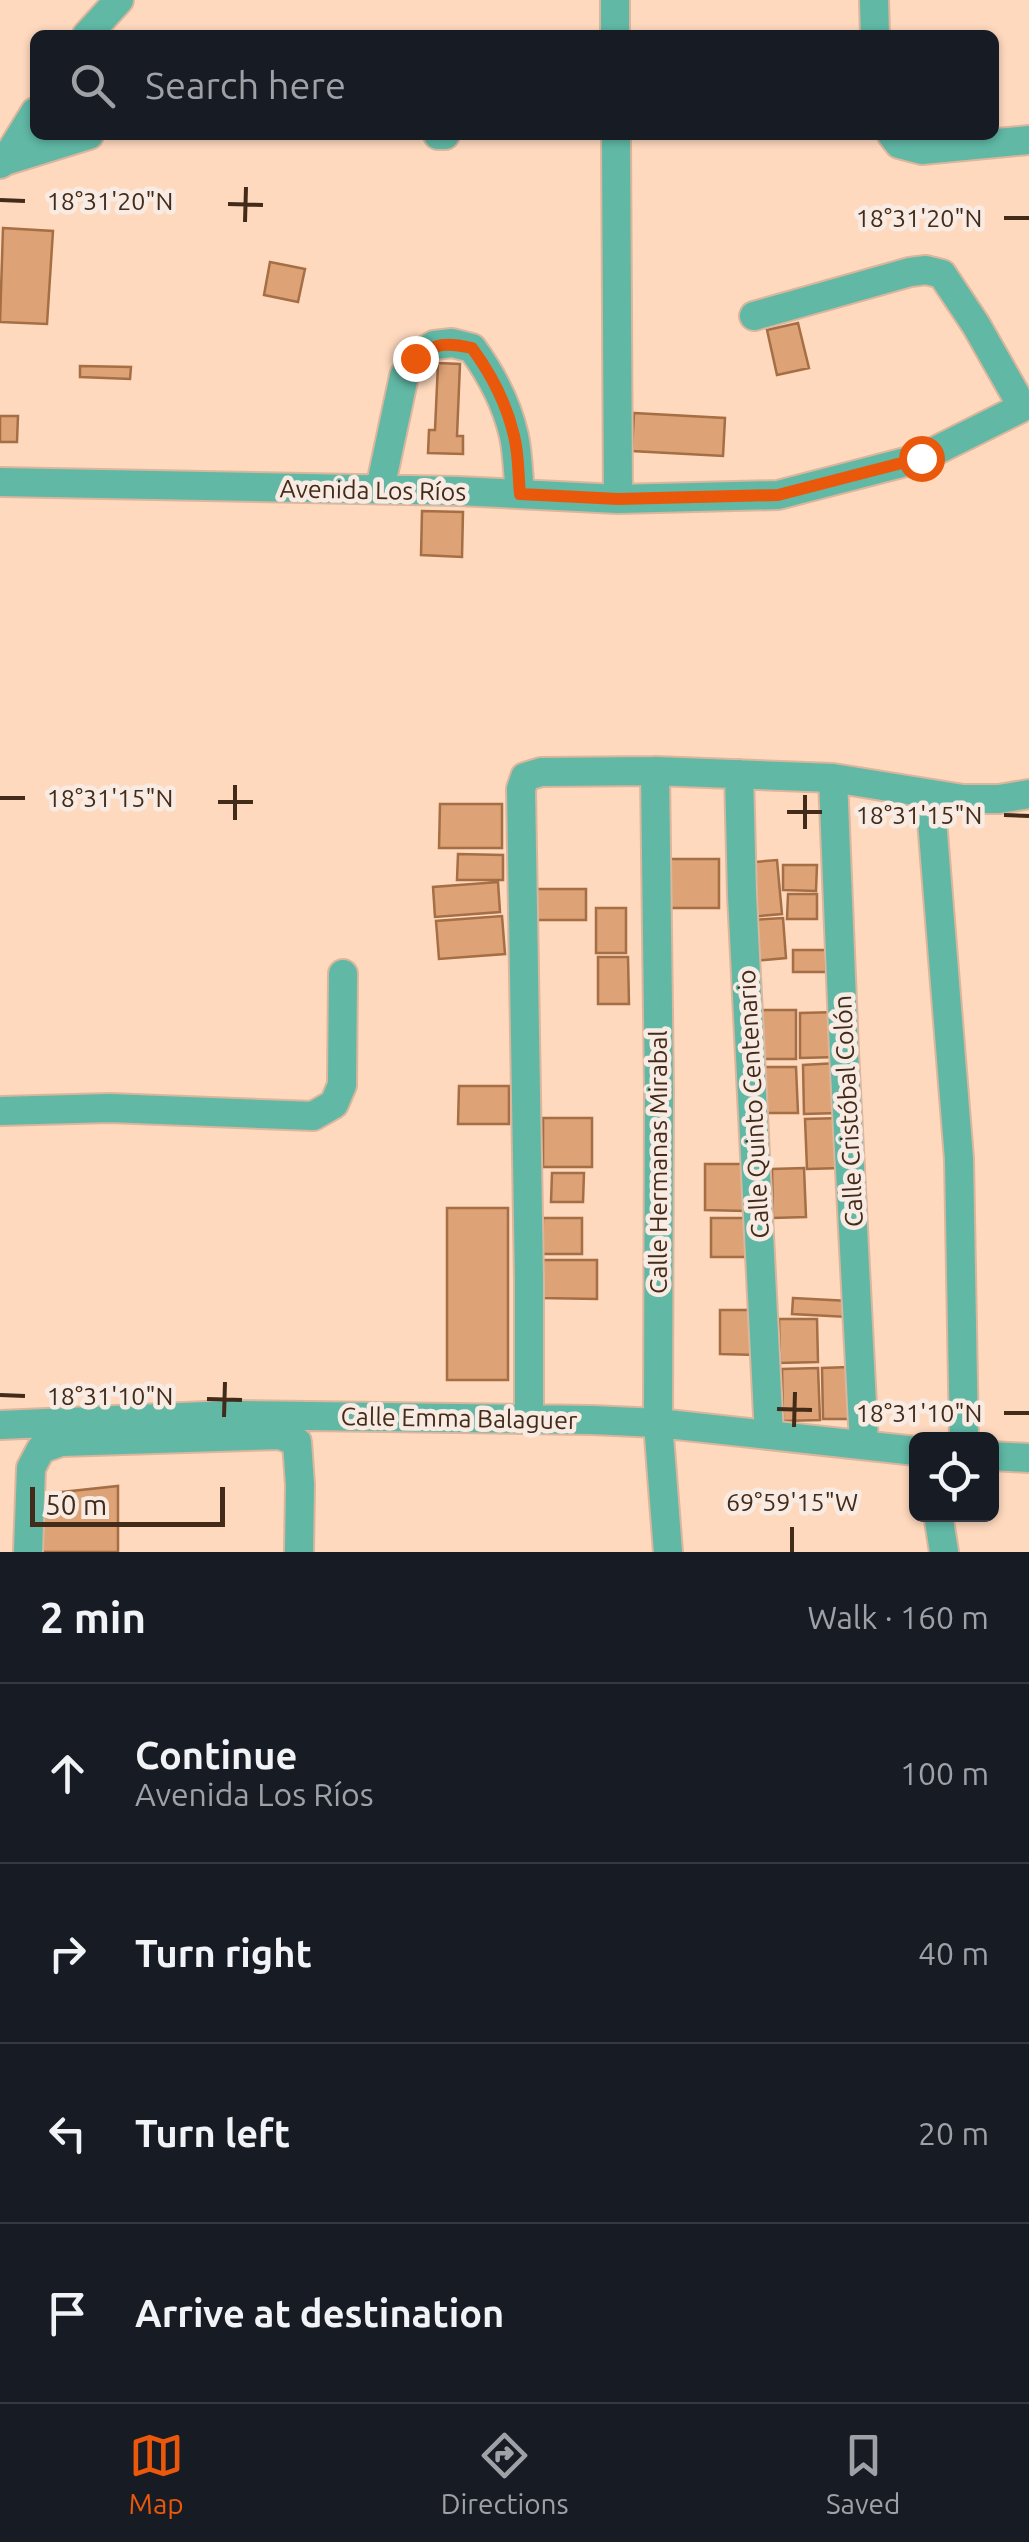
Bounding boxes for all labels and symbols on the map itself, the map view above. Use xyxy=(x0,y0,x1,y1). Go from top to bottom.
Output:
text: 18°31'20"N xyxy=(47,187,173,215)
text: 18°31'20"N xyxy=(856,204,982,232)
route end xyxy=(393,336,439,382)
route start xyxy=(899,436,945,482)
street label: Avenida Los Ríos xyxy=(280,474,466,506)
text: 18°31'15"N xyxy=(47,784,173,812)
text: 18°31'15"N xyxy=(856,801,982,829)
street label: Calle Quinto Centenario xyxy=(732,969,774,1239)
street label: Calle Cristóbal Colón xyxy=(828,994,868,1228)
street label: Calle Hermanas Mirabal xyxy=(644,1030,672,1294)
text: 18°31'10"N xyxy=(47,1382,173,1410)
text: 18°31'10"N xyxy=(856,1399,982,1427)
street label: Calle Emma Balaguer xyxy=(340,1402,578,1434)
scale bar xyxy=(30,1482,225,1526)
text: 69°59'15"W xyxy=(726,1488,858,1516)

